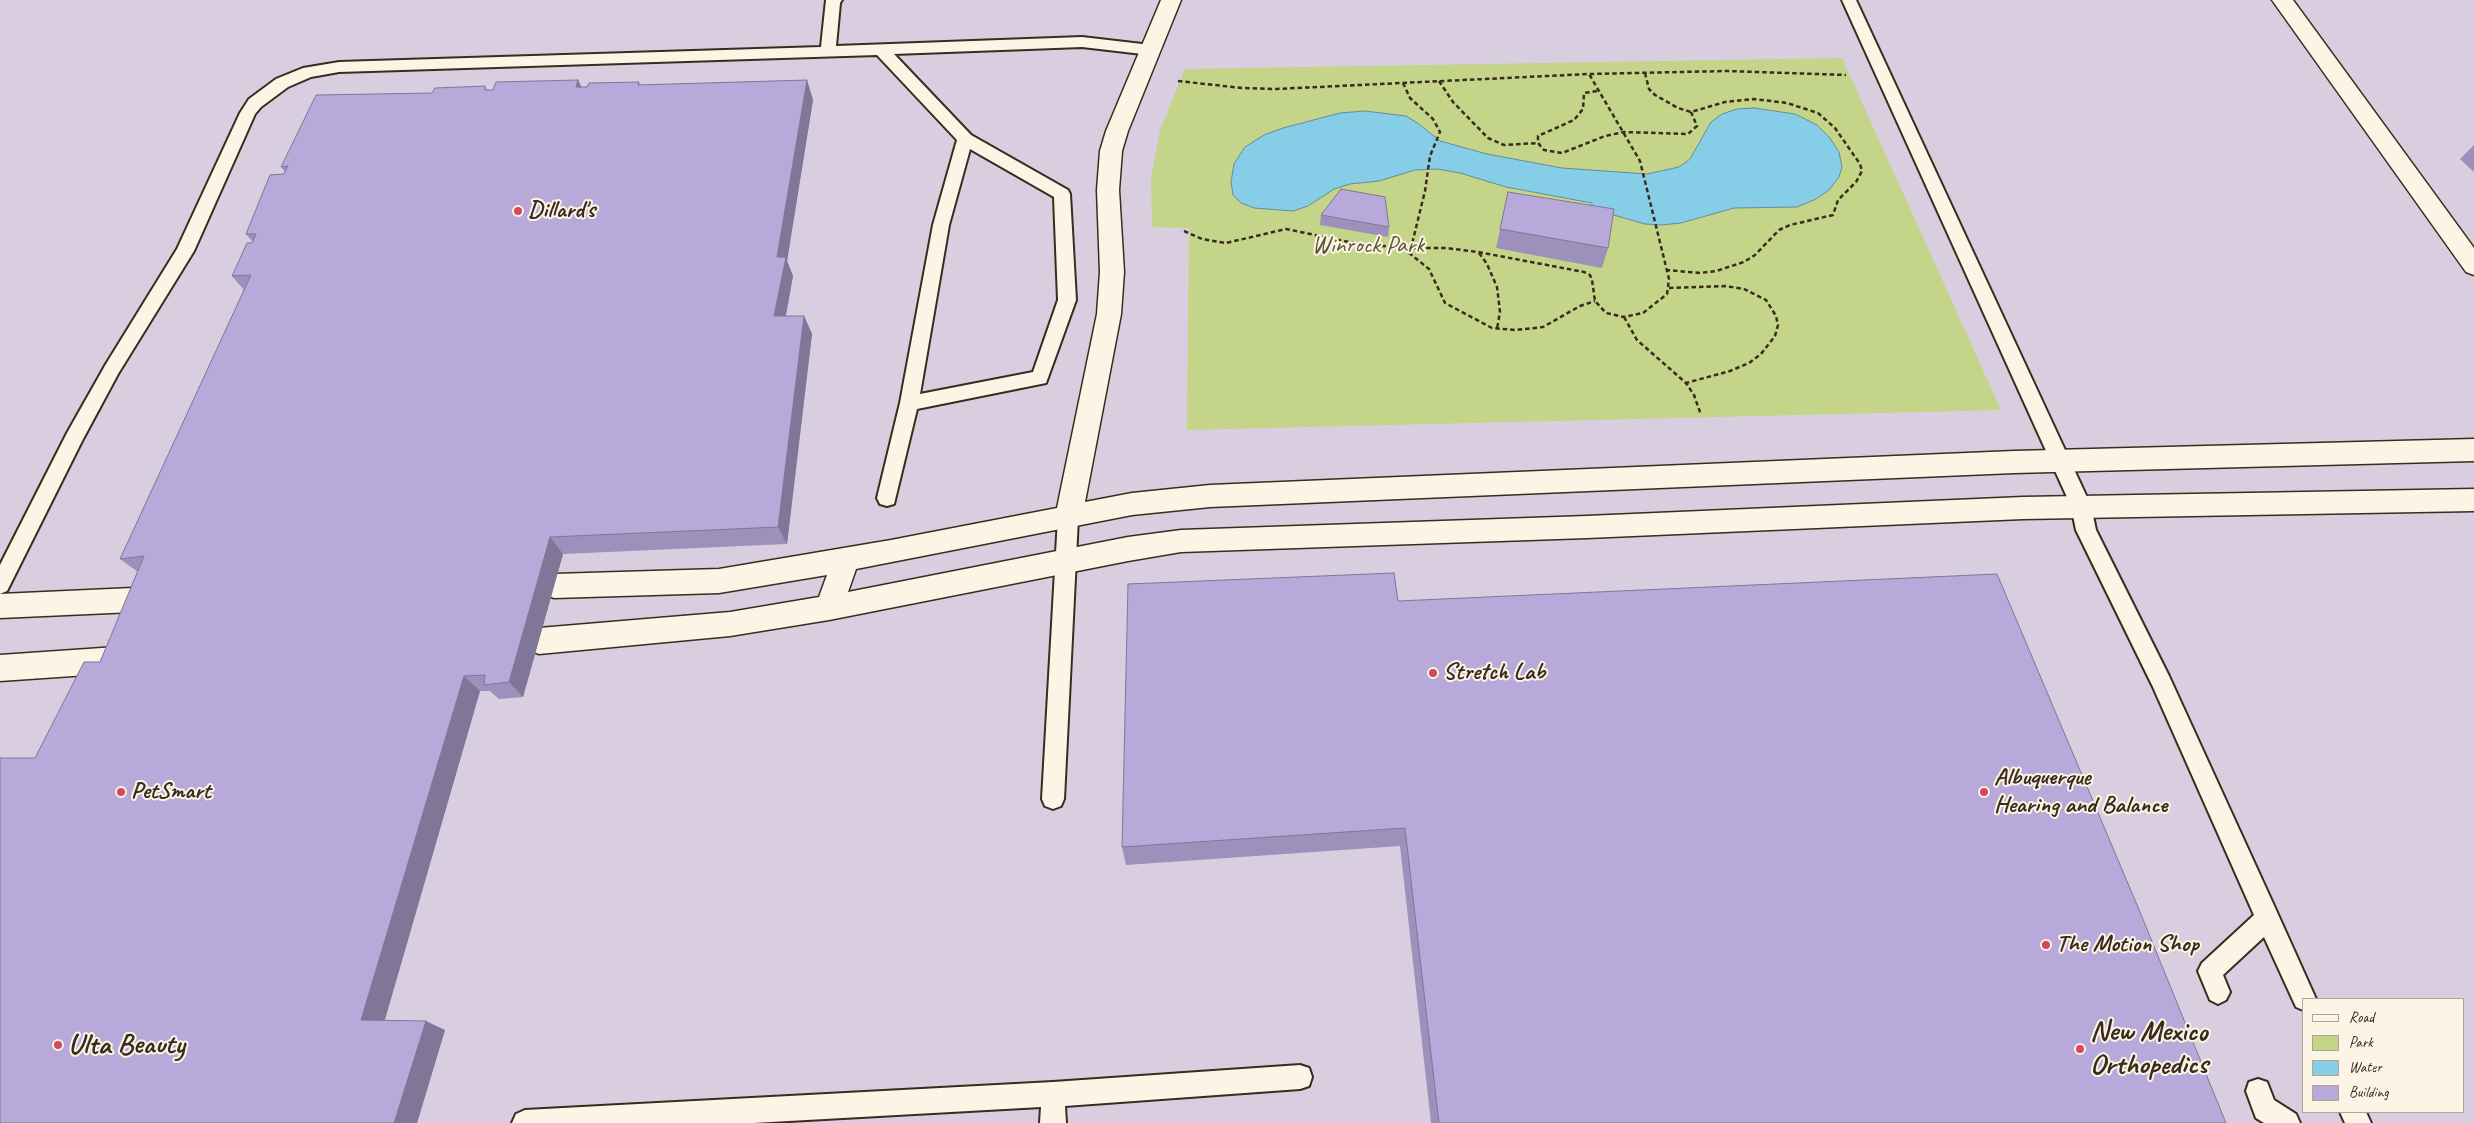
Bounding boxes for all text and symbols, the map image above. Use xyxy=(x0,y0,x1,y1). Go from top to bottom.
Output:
place label: Dillard's xyxy=(528,197,595,225)
marker: Dillard's xyxy=(512,205,524,217)
park label: Winrock Park xyxy=(1312,232,1424,260)
place label: Stretch Lab xyxy=(1443,659,1545,687)
marker: Stretch Lab xyxy=(1427,667,1439,679)
place label: Albuquerque Hearing and Balance xyxy=(1994,764,2167,820)
place label: PetSmart xyxy=(131,778,211,806)
marker: PetSmart xyxy=(115,786,127,798)
marker: Albuquerque Hearing and Balance xyxy=(1978,786,1990,798)
place label: The Motion Shop xyxy=(2056,931,2198,959)
marker: The Motion Shop xyxy=(2040,939,2052,951)
legend xyxy=(2302,998,2464,1113)
text: Road xyxy=(2349,1008,2374,1027)
place label: New Mexico Orthopedics xyxy=(2090,1015,2208,1083)
place label: Ulta Beauty xyxy=(68,1028,185,1062)
text: Park xyxy=(2349,1033,2373,1052)
marker: Ulta Beauty xyxy=(52,1039,64,1051)
marker: New Mexico Orthopedics xyxy=(2074,1043,2086,1055)
text: Water xyxy=(2349,1058,2382,1077)
text: Building xyxy=(2349,1083,2388,1102)

